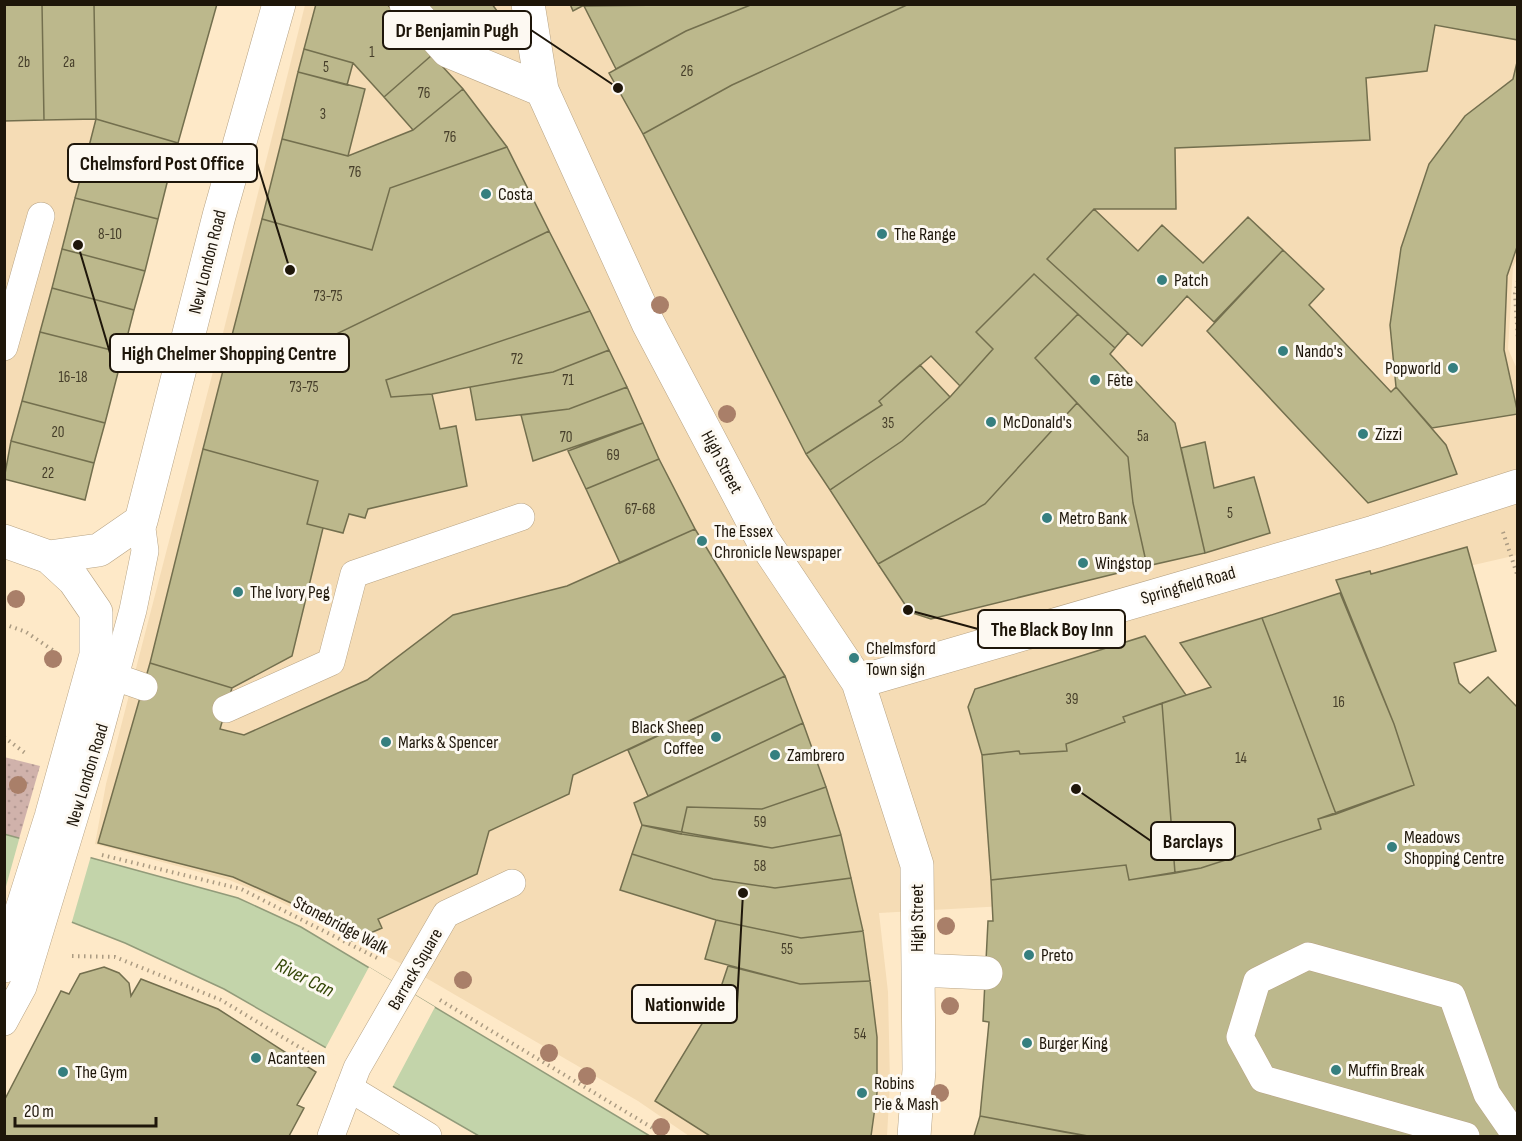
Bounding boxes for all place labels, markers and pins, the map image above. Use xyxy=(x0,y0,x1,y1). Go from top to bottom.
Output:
callout: Dr Benjamin Pugh xyxy=(383,11,531,49)
callout: Chelmsford Post Office xyxy=(68,144,257,182)
place label: Costa xyxy=(498,184,533,205)
marker: Costa xyxy=(479,187,493,201)
place label: The Range xyxy=(894,224,956,245)
marker: The Range xyxy=(875,227,889,241)
place label: Patch xyxy=(1174,270,1209,291)
marker: Patch xyxy=(1155,273,1169,287)
callout: High Chelmer Shopping Centre xyxy=(110,334,349,372)
place label: Nando's xyxy=(1295,341,1343,362)
marker: Nando's xyxy=(1276,344,1290,358)
place label: Popworld xyxy=(1385,358,1441,379)
marker: Popworld xyxy=(1446,361,1460,375)
place label: Fête xyxy=(1107,370,1133,391)
marker: Fête xyxy=(1088,373,1102,387)
place label: McDonald's xyxy=(1003,412,1072,433)
marker: McDonald's xyxy=(984,415,998,429)
place label: Zizzi xyxy=(1375,424,1402,445)
marker: Zizzi xyxy=(1356,427,1370,441)
place label: Metro Bank xyxy=(1059,508,1127,529)
marker: Metro Bank xyxy=(1040,511,1054,525)
place label: The Essex Chronicle Newspaper xyxy=(714,521,842,563)
marker: The Essex Chronicle Newspaper xyxy=(695,534,709,548)
place label: Wingstop xyxy=(1095,553,1152,574)
marker: Wingstop xyxy=(1076,556,1090,570)
place label: The Ivory Peg xyxy=(250,582,330,603)
marker: The Ivory Peg xyxy=(231,585,245,599)
callout: The Black Boy Inn xyxy=(978,610,1125,648)
place label: Chelmsford Town sign xyxy=(866,638,936,680)
marker: Chelmsford Town sign xyxy=(847,651,861,665)
place label: Black Sheep Coffee xyxy=(631,717,704,759)
marker: Black Sheep Coffee xyxy=(709,730,723,744)
place label: Marks & Spencer xyxy=(398,732,498,753)
marker: Marks & Spencer xyxy=(379,735,393,749)
place label: Zambrero xyxy=(787,745,845,766)
marker: Zambrero xyxy=(768,748,782,762)
callout: Barclays xyxy=(1151,822,1235,860)
place label: Meadows Shopping Centre xyxy=(1404,827,1504,869)
marker: Meadows Shopping Centre xyxy=(1385,840,1399,854)
place label: Preto xyxy=(1041,945,1073,966)
marker: Preto xyxy=(1022,948,1036,962)
callout: Nationwide xyxy=(632,985,737,1023)
place label: Burger King xyxy=(1039,1033,1108,1054)
marker: Burger King xyxy=(1020,1036,1034,1050)
place label: Acanteen xyxy=(267,1048,325,1069)
marker: Acanteen xyxy=(249,1051,263,1065)
place label: Muffin Break xyxy=(1348,1060,1424,1081)
place label: The Gym xyxy=(75,1062,127,1083)
marker: Muffin Break xyxy=(1329,1063,1343,1077)
marker: The Gym xyxy=(56,1065,70,1079)
place label: Robins Pie & Mash xyxy=(874,1073,939,1115)
marker: Robins Pie & Mash xyxy=(855,1086,869,1100)

